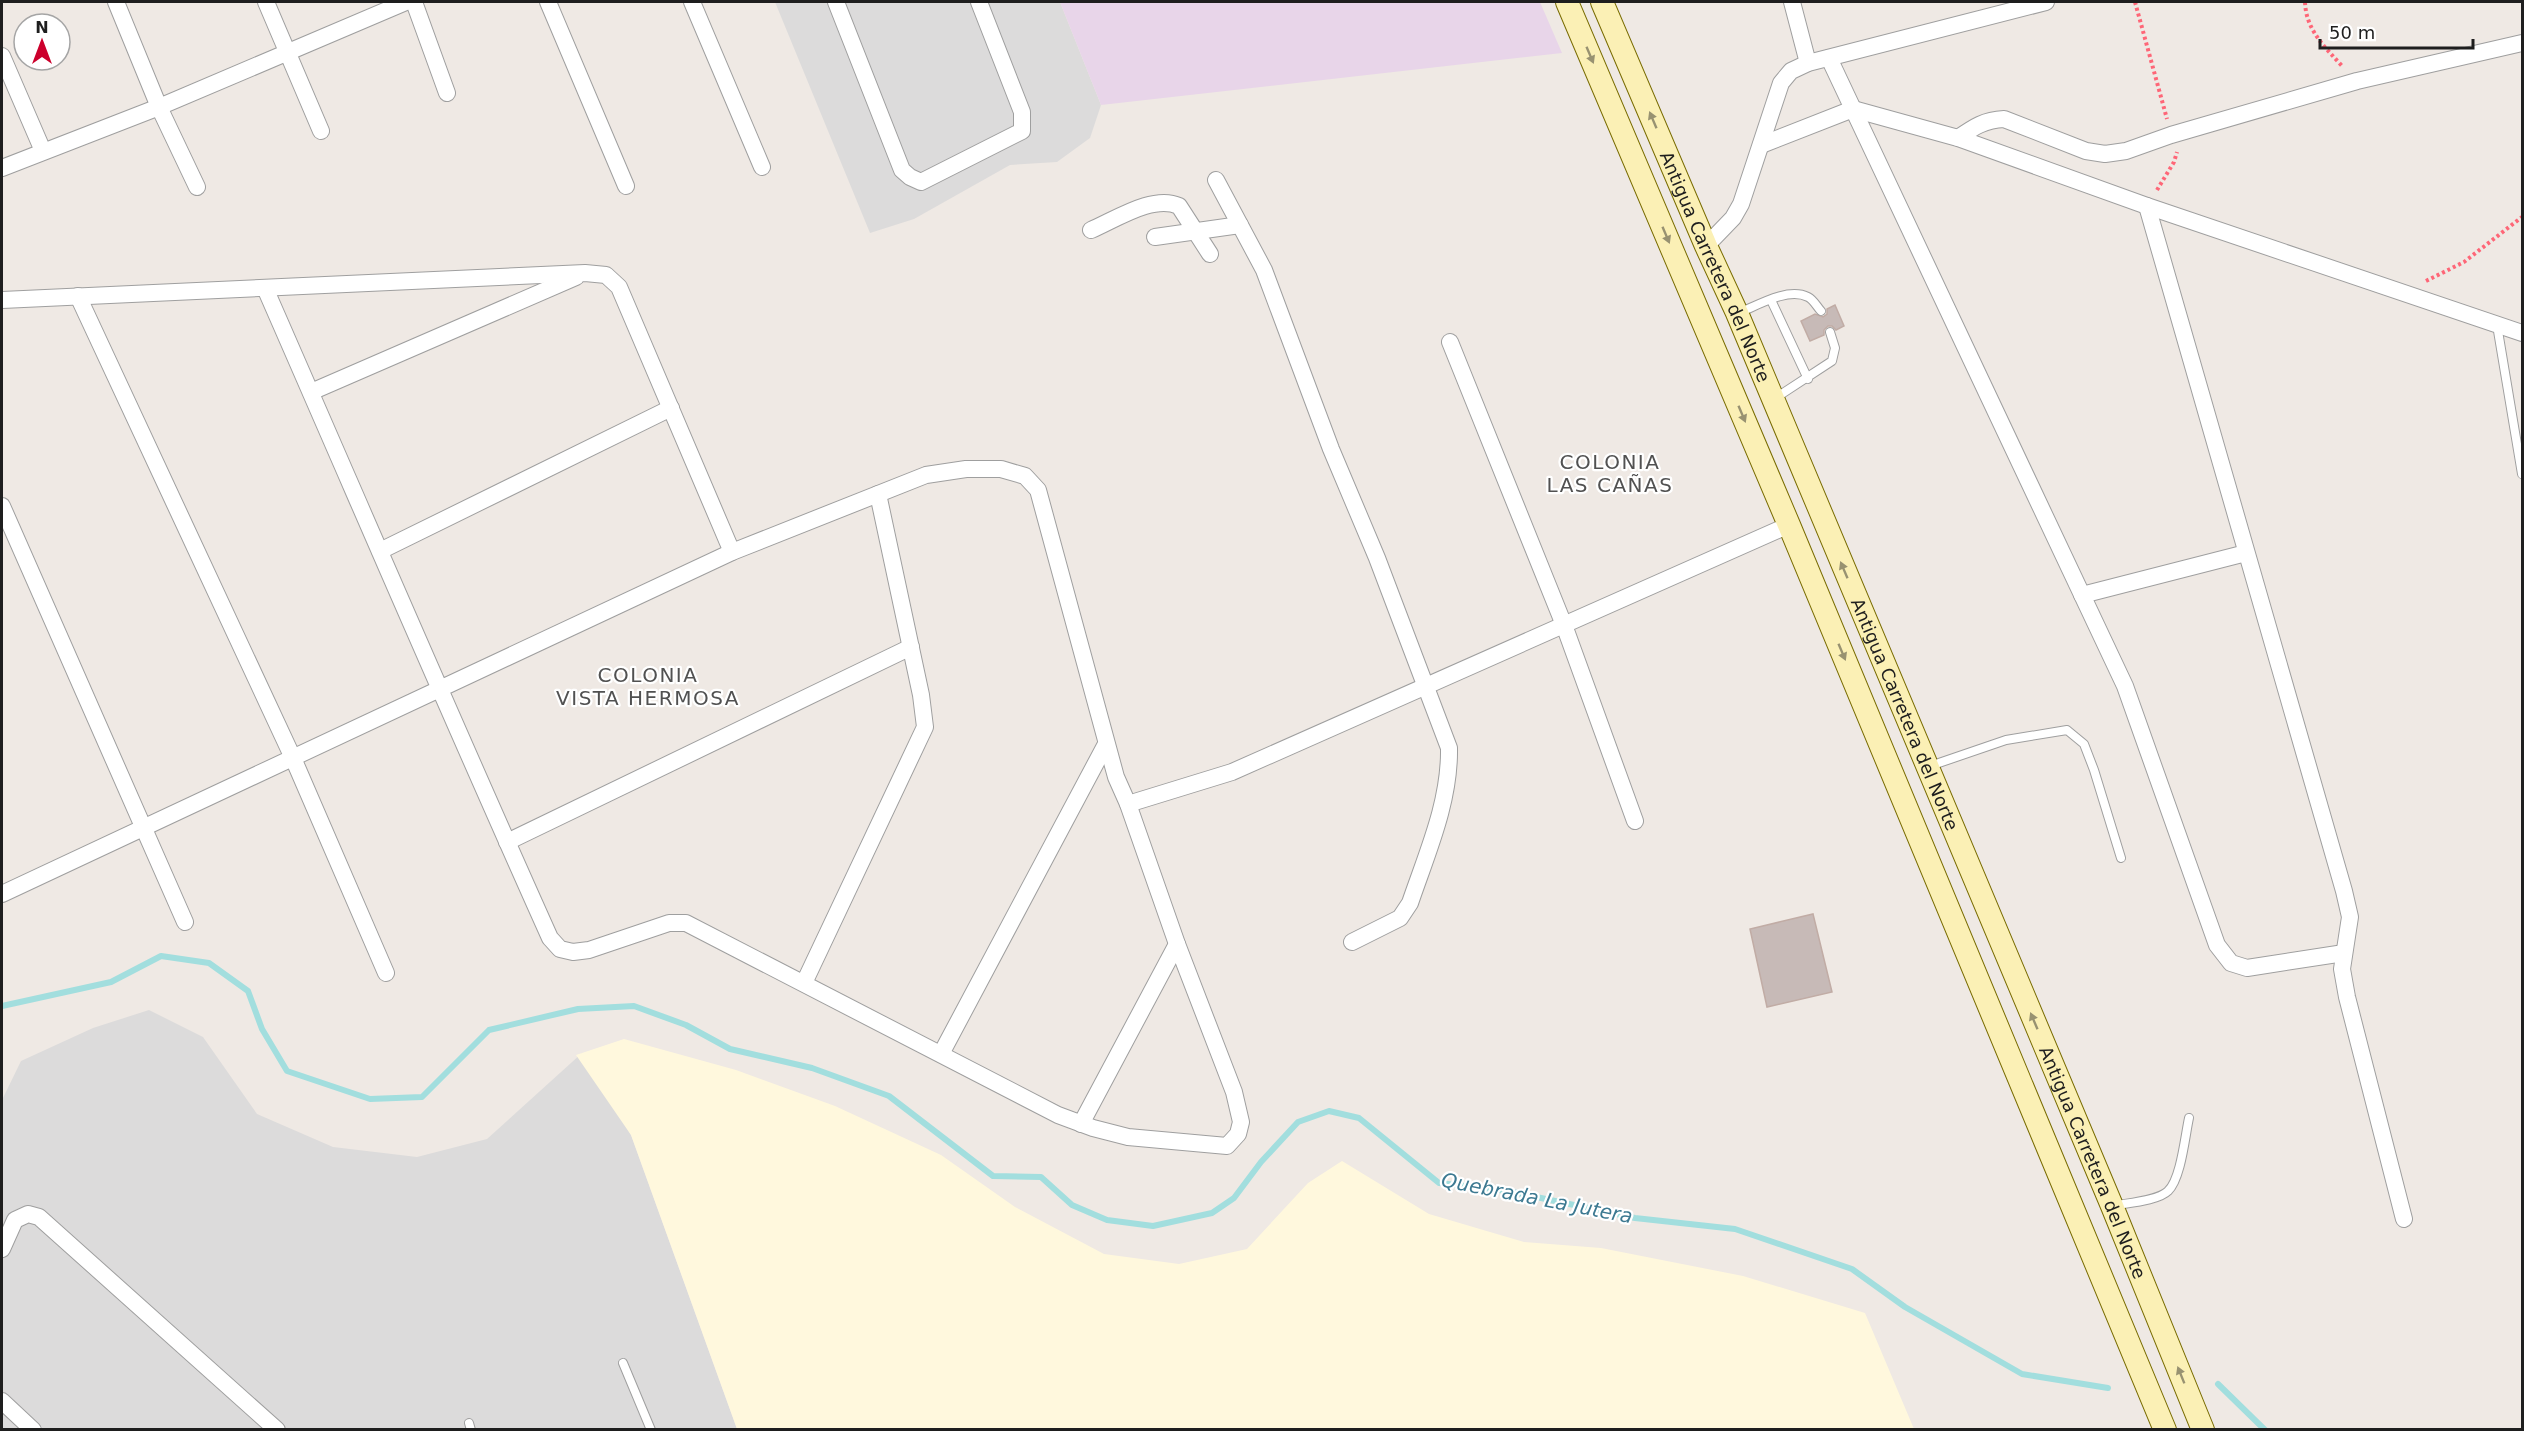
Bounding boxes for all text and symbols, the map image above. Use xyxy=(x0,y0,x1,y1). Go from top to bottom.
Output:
north arrow xyxy=(12,12,72,72)
scale bar xyxy=(2320,12,2473,50)
text: N xyxy=(35,18,49,37)
text: 50 m xyxy=(2329,22,2375,43)
one-way arrow xyxy=(1585,47,1595,65)
one-way arrow xyxy=(1648,112,1657,129)
street label: Antigua Carretera del Norte xyxy=(1656,148,1775,385)
one-way arrow xyxy=(1662,226,1671,243)
one-way arrow xyxy=(1737,406,1747,424)
district label: COLONIA LAS CAÑAS xyxy=(1547,450,1673,497)
one-way arrow xyxy=(1839,561,1848,579)
street label: Antigua Carretera del Norte xyxy=(1847,595,1963,833)
one-way arrow xyxy=(1837,644,1847,662)
district label: COLONIA VISTA HERMOSA xyxy=(556,663,740,710)
one-way arrow xyxy=(2029,1011,2039,1029)
street label: Antigua Carretera del Norte xyxy=(2036,1043,2151,1282)
water label: Quebrada La Jutera xyxy=(1439,1168,1635,1228)
one-way arrow xyxy=(2176,1366,2186,1384)

